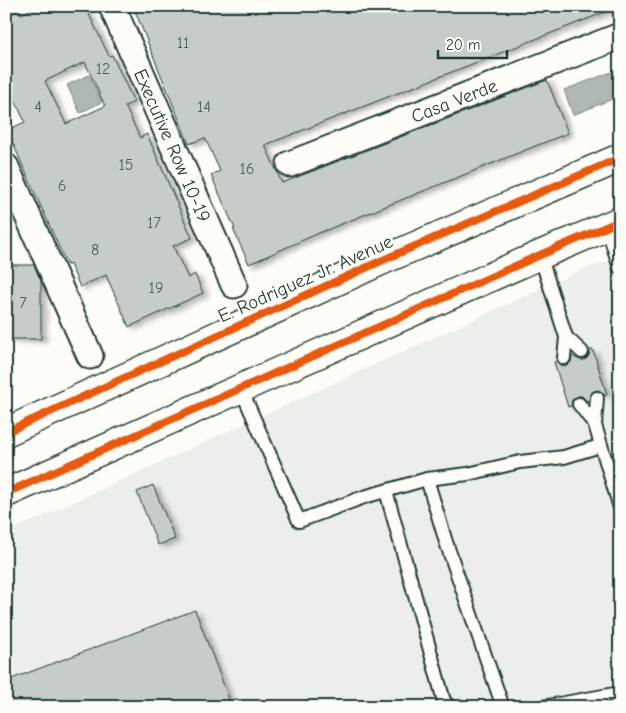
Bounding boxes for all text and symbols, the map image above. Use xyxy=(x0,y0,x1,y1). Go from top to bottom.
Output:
scale bar xyxy=(438,28,507,60)
house number: 11 xyxy=(177,34,189,52)
text: 20 m xyxy=(446,36,480,54)
house number: 12 xyxy=(96,60,110,78)
street label: Executive Row 10-19 xyxy=(129,66,215,226)
street label: Casa Verde xyxy=(408,75,501,128)
house number: 4 xyxy=(34,98,42,116)
house number: 14 xyxy=(197,98,211,116)
house number: 15 xyxy=(118,156,134,174)
house number: 16 xyxy=(239,160,255,178)
house number: 6 xyxy=(58,177,66,195)
house number: 17 xyxy=(147,214,161,232)
street label: E. Rodriguez Jr. Avenue xyxy=(215,230,396,327)
house number: 8 xyxy=(91,241,99,259)
house number: 19 xyxy=(149,279,163,297)
house number: 7 xyxy=(19,294,27,312)

